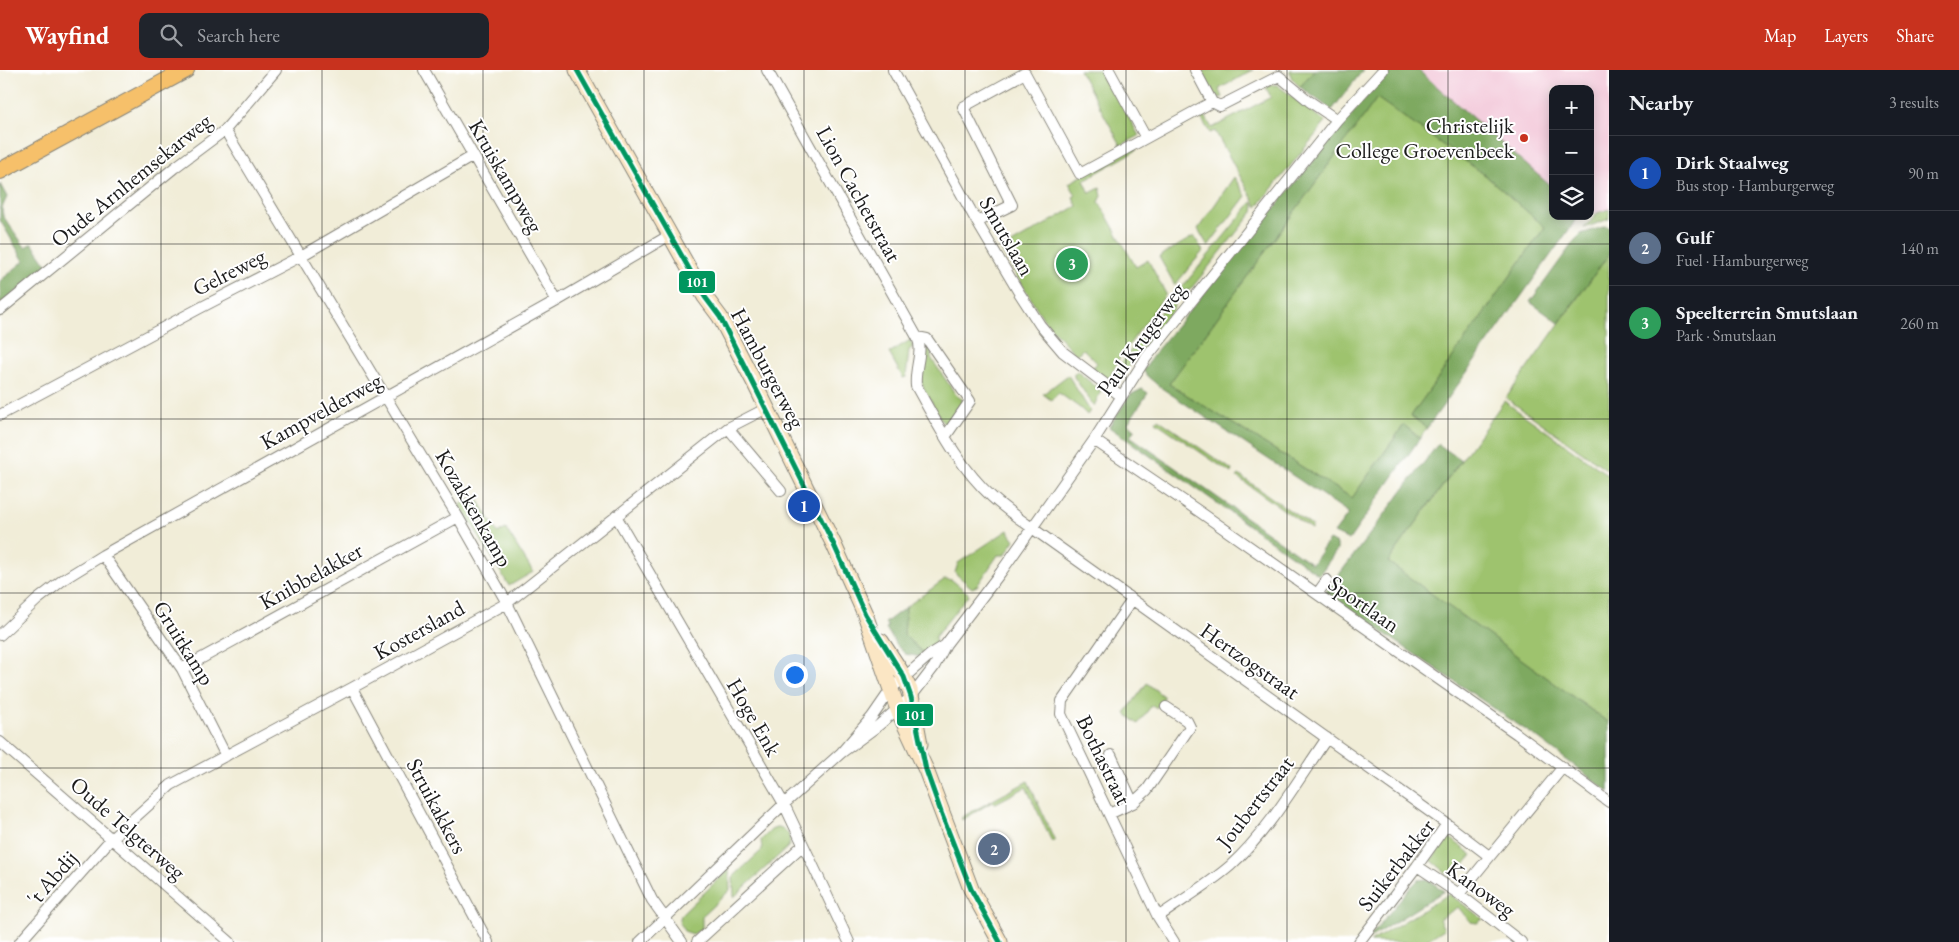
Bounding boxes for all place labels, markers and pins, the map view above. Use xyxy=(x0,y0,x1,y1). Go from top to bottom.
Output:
place label: Christelijk College Groevenbeek xyxy=(1335,111,1515,165)
marker: Christelijk College Groevenbeek xyxy=(1518,132,1530,144)
pin: 3 xyxy=(1056,245,1088,283)
pin: 1 xyxy=(788,487,820,525)
pin: 2 xyxy=(978,830,1010,868)

